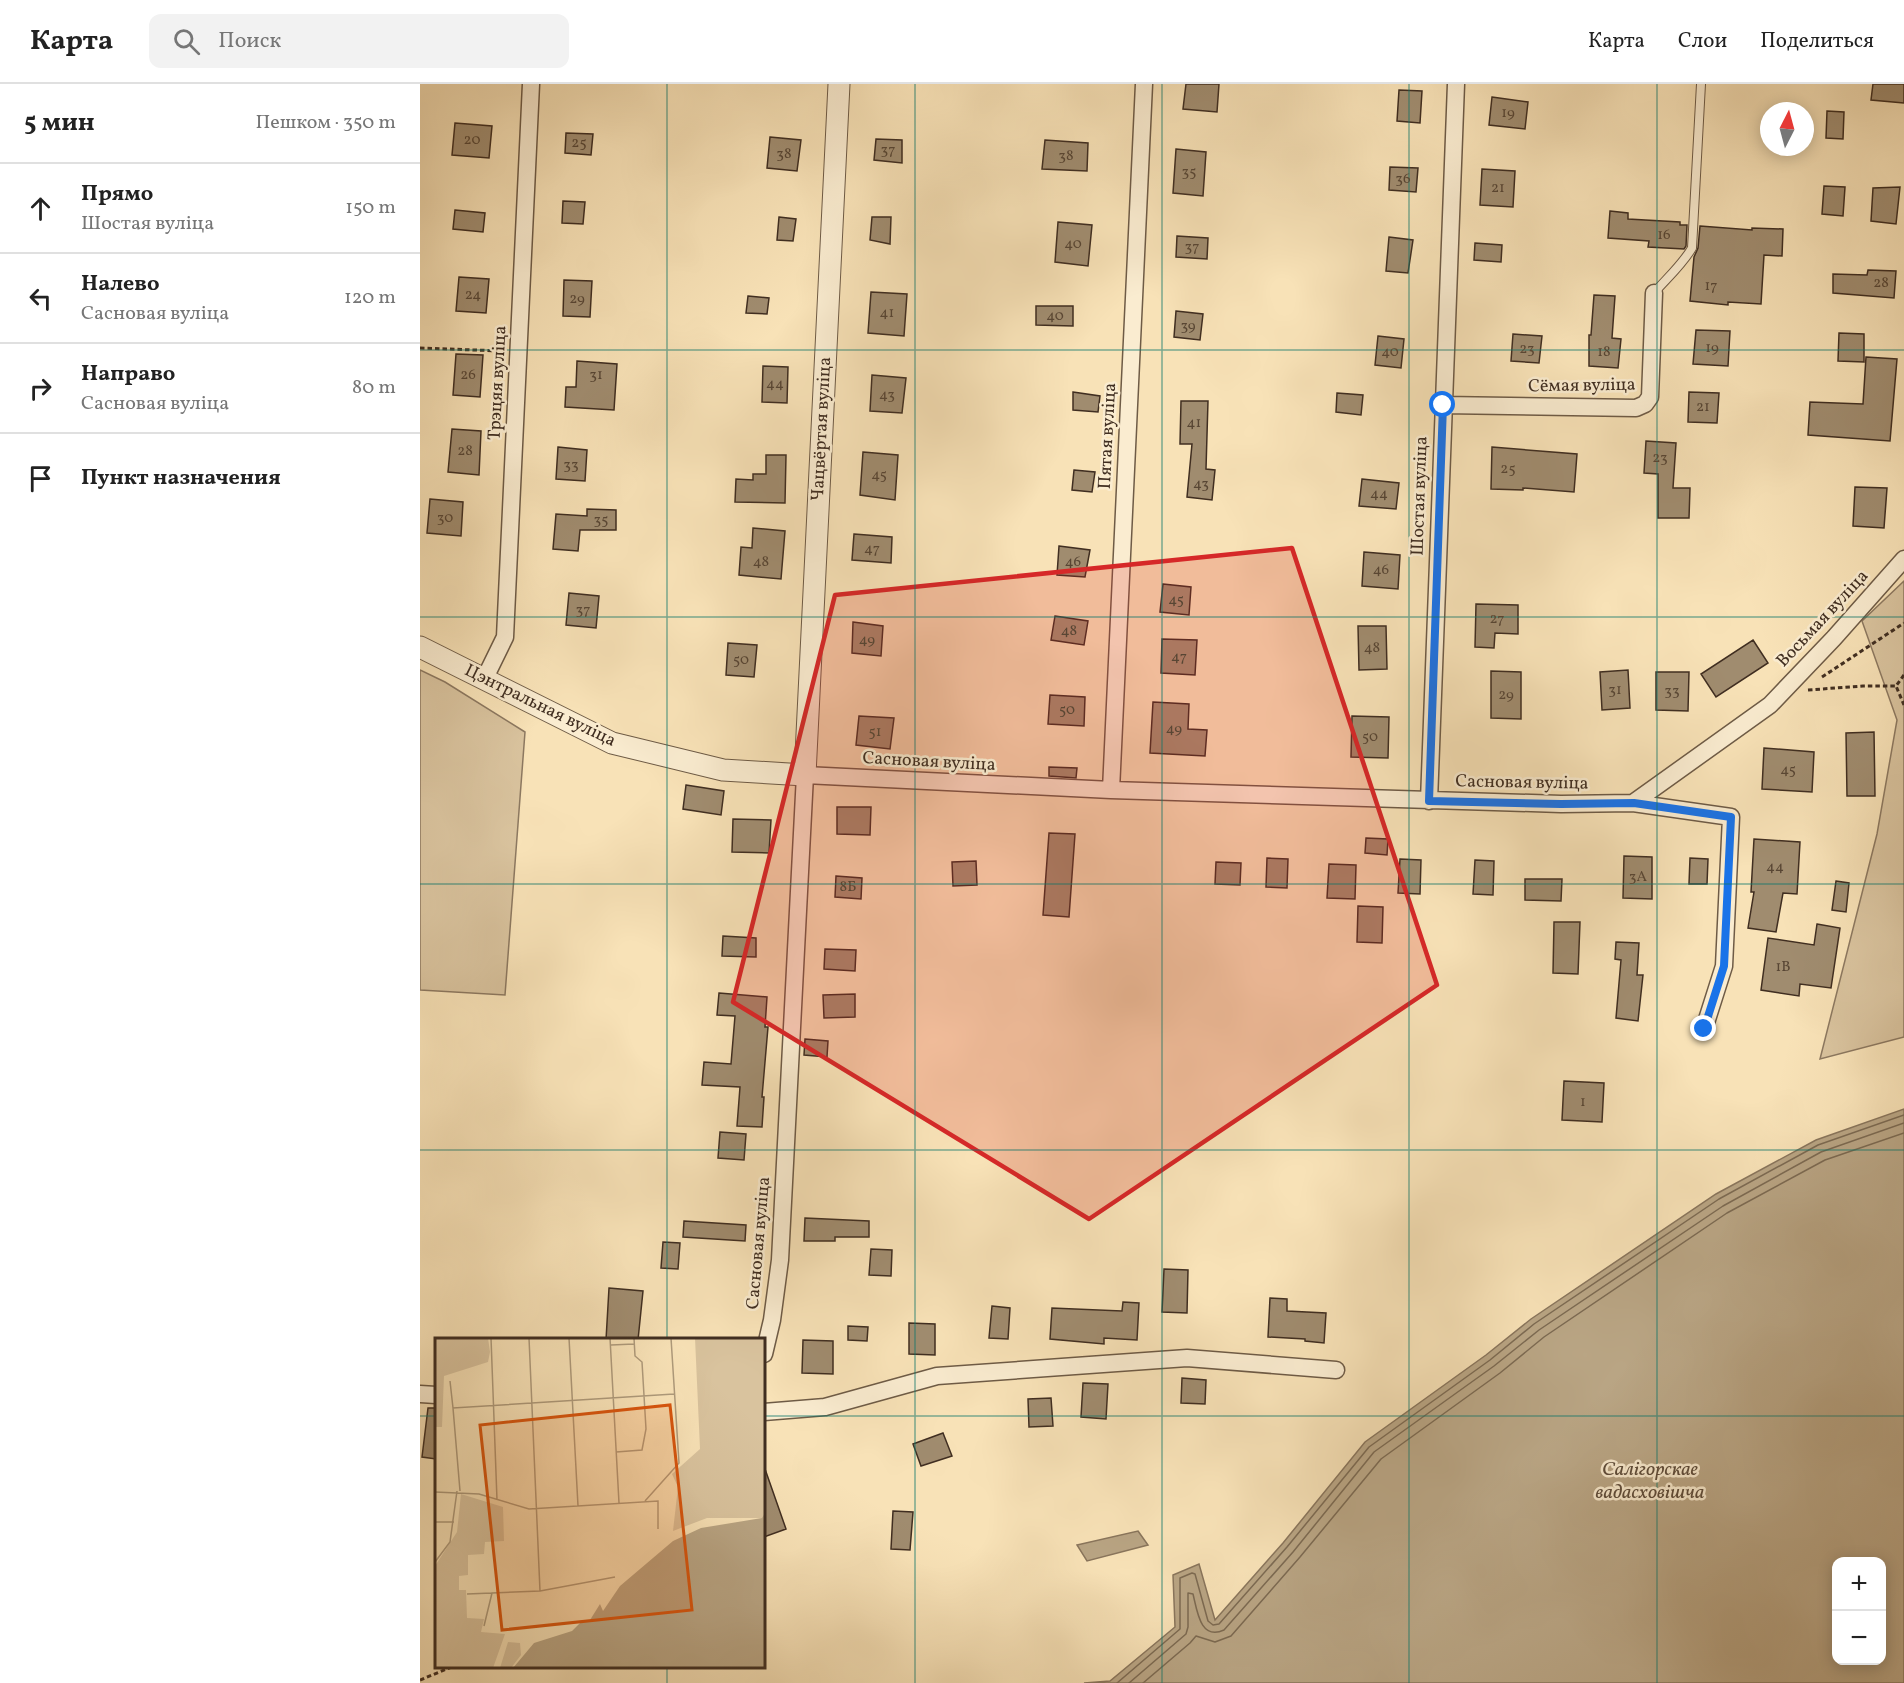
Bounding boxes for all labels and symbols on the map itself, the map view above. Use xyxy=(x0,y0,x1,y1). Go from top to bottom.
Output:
north arrow xyxy=(1760,102,1814,156)
house number: 19 xyxy=(1501,103,1515,124)
house number: 20 xyxy=(464,130,480,151)
house number: 25 xyxy=(571,133,587,154)
house number: 37 xyxy=(881,140,895,161)
house number: 38 xyxy=(776,144,792,165)
house number: 38 xyxy=(1058,146,1074,167)
house number: 35 xyxy=(1182,162,1196,183)
house number: 36 xyxy=(1395,169,1411,190)
house number: 21 xyxy=(1491,178,1505,199)
house number: 16 xyxy=(1657,225,1671,246)
house number: 40 xyxy=(1064,234,1082,255)
house number: 37 xyxy=(1185,237,1199,258)
house number: 28 xyxy=(1873,273,1889,294)
house number: 17 xyxy=(1704,276,1718,297)
house number: 24 xyxy=(465,285,481,306)
house number: 29 xyxy=(569,289,585,310)
house number: 41 xyxy=(880,303,894,324)
house number: 40 xyxy=(1046,306,1064,327)
house number: 39 xyxy=(1180,316,1196,337)
street label: Трэцяя вуліца xyxy=(483,325,513,441)
house number: 19 xyxy=(1705,338,1719,359)
house number: 23 xyxy=(1519,339,1535,360)
house number: 40 xyxy=(1381,342,1399,363)
house number: 18 xyxy=(1597,342,1611,363)
street label: Чацвёртая вуліца xyxy=(806,356,838,502)
house number: 26 xyxy=(460,365,476,386)
house number: 31 xyxy=(589,365,603,386)
street label: Сёмая вуліца xyxy=(1528,373,1636,399)
house number: 44 xyxy=(766,374,784,395)
street label: Пятая вуліца xyxy=(1093,382,1123,490)
house number: 43 xyxy=(879,385,895,406)
route start xyxy=(1429,391,1455,417)
house number: 21 xyxy=(1696,397,1710,418)
house number: 41 xyxy=(1187,413,1201,434)
street label: Шостая вуліца xyxy=(1405,436,1435,556)
house number: 28 xyxy=(457,441,473,462)
house number: 23 xyxy=(1652,448,1668,469)
house number: 33 xyxy=(563,455,579,476)
house number: 25 xyxy=(1500,459,1516,480)
house number: 45 xyxy=(871,465,887,486)
house number: 43 xyxy=(1193,474,1209,495)
house number: 44 xyxy=(1370,484,1388,505)
house number: 30 xyxy=(437,508,453,529)
house number: 35 xyxy=(594,510,608,531)
house number: 47 xyxy=(864,539,880,560)
house number: 48 xyxy=(753,552,769,573)
house number: 46 xyxy=(1065,552,1081,573)
house number: 46 xyxy=(1373,560,1389,581)
street label: Восьмая вуліца xyxy=(1771,565,1875,673)
house number: 45 xyxy=(1168,590,1184,611)
house number: 37 xyxy=(576,600,590,621)
house number: 27 xyxy=(1490,609,1504,630)
house number: 48 xyxy=(1061,621,1077,642)
house number: 49 xyxy=(859,630,875,651)
house number: 48 xyxy=(1364,638,1380,659)
house number: 47 xyxy=(1171,647,1187,668)
house number: 50 xyxy=(733,650,749,671)
street label: Цэнтральная вуліца xyxy=(460,658,620,754)
house number: 31 xyxy=(1608,680,1622,701)
house number: 33 xyxy=(1664,681,1680,702)
house number: 29 xyxy=(1498,685,1514,706)
house number: 50 xyxy=(1059,700,1075,721)
house number: 49 xyxy=(1166,719,1182,740)
house number: 51 xyxy=(868,722,882,743)
house number: 50 xyxy=(1362,727,1378,748)
street label: Сасновая вуліца xyxy=(862,746,996,778)
house number: 45 xyxy=(1780,760,1796,781)
street label: Сасновая вуліца xyxy=(1455,769,1589,797)
house number: 44 xyxy=(1766,857,1784,878)
house number: 3А xyxy=(1629,867,1648,888)
house number: 8Б xyxy=(840,877,856,898)
house number: 1В xyxy=(1775,957,1791,978)
route end xyxy=(1690,1015,1716,1041)
house number: 1 xyxy=(1580,1092,1586,1113)
street label: Сасновая вуліца xyxy=(741,1175,777,1311)
inset map xyxy=(435,1338,765,1668)
water label: Салігорскае вадасховішча xyxy=(1596,1456,1704,1507)

